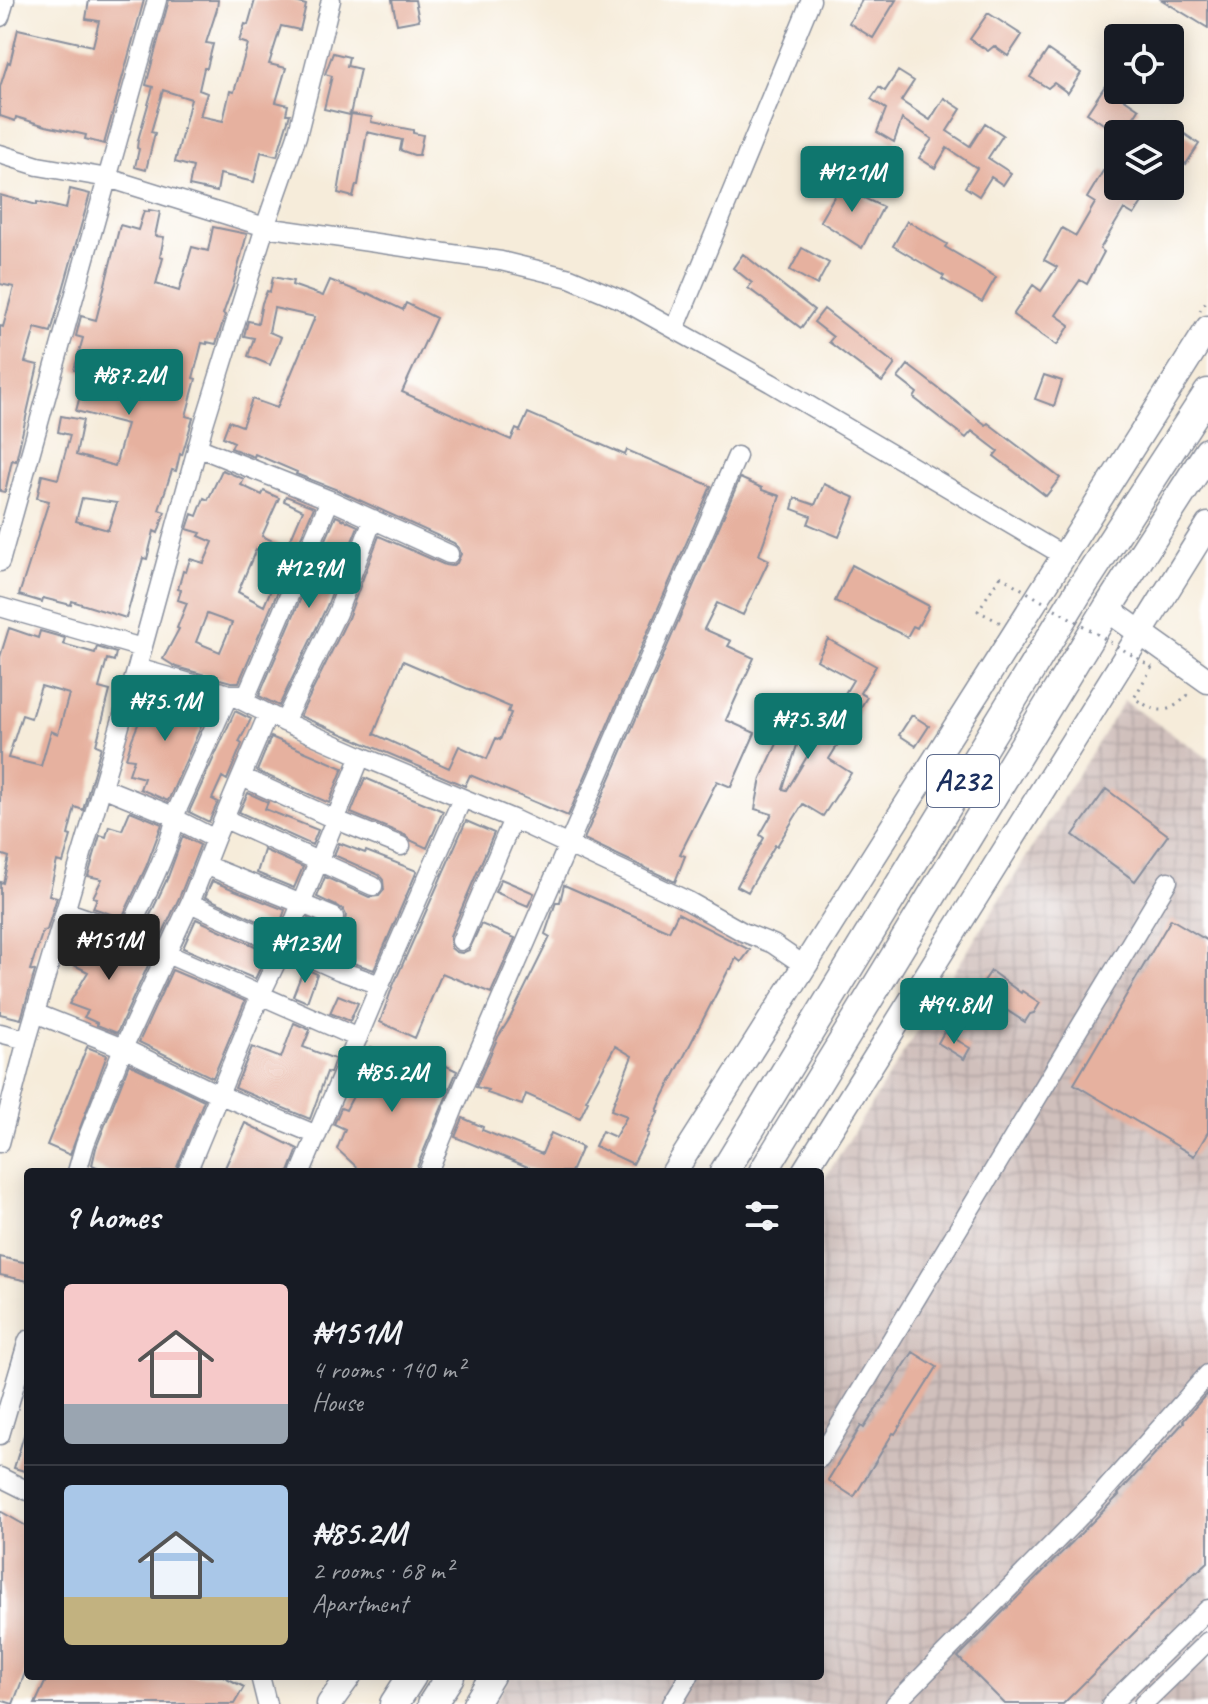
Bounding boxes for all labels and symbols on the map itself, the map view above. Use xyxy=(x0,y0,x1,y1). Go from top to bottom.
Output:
pin: ₦121M xyxy=(796,146,908,214)
pin: ₦87.2M xyxy=(64,349,194,417)
pin: ₦129M xyxy=(253,542,365,610)
pin: ₦75.1M xyxy=(100,675,230,743)
pin: ₦75.3M xyxy=(743,693,873,761)
road number: A232 xyxy=(927,755,999,807)
pin: ₦151M xyxy=(53,914,165,982)
pin: ₦123M xyxy=(249,917,361,985)
pin: ₦94.8M xyxy=(889,978,1019,1046)
pin: ₦85.2M xyxy=(327,1046,457,1114)

